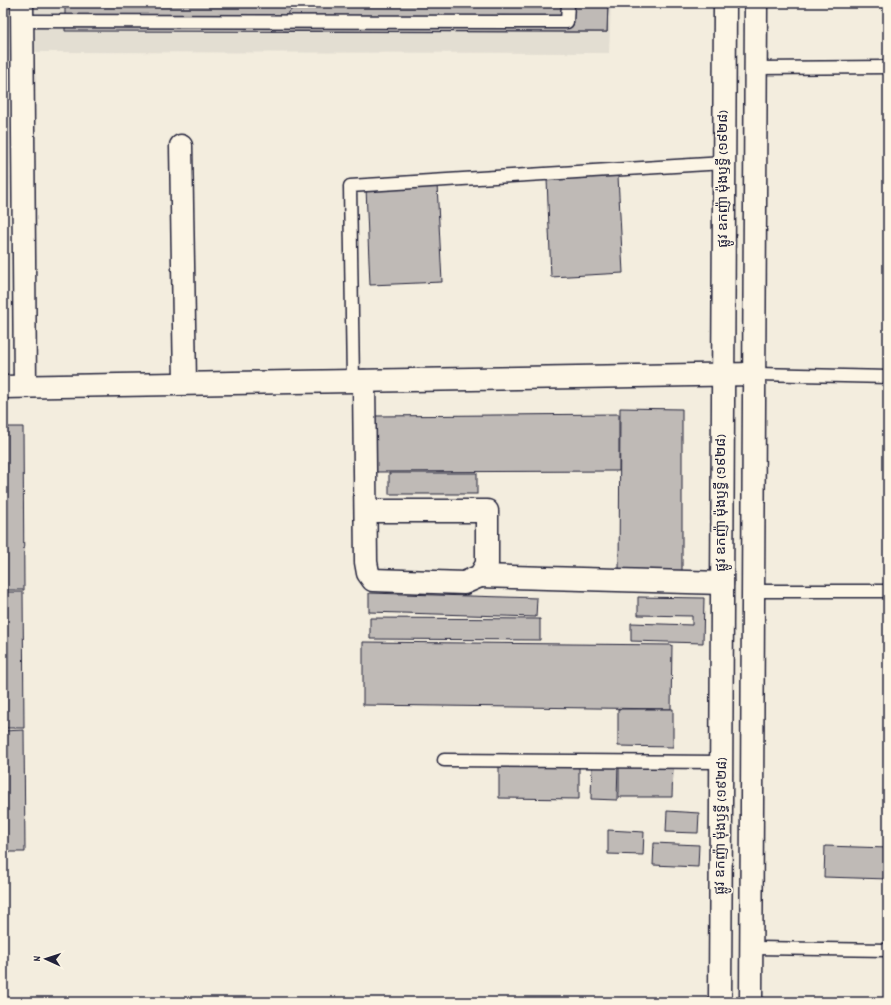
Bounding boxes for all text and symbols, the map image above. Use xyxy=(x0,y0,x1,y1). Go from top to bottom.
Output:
street label: ផ្លូវ ឧកញ៉ា ម៉ុងឫទ្ធី (១៩២៨) xyxy=(714,110,734,248)
street label: ផ្លូវ ឧកញ៉ា ម៉ុងឫទ្ធី (១៩២៨) xyxy=(712,434,732,572)
street label: ផ្លូវ ឧកញ៉ា ម៉ុងឫទ្ធី (១៩២៨) xyxy=(711,757,733,895)
north arrow xyxy=(26,939,66,979)
text: N xyxy=(30,955,46,962)

